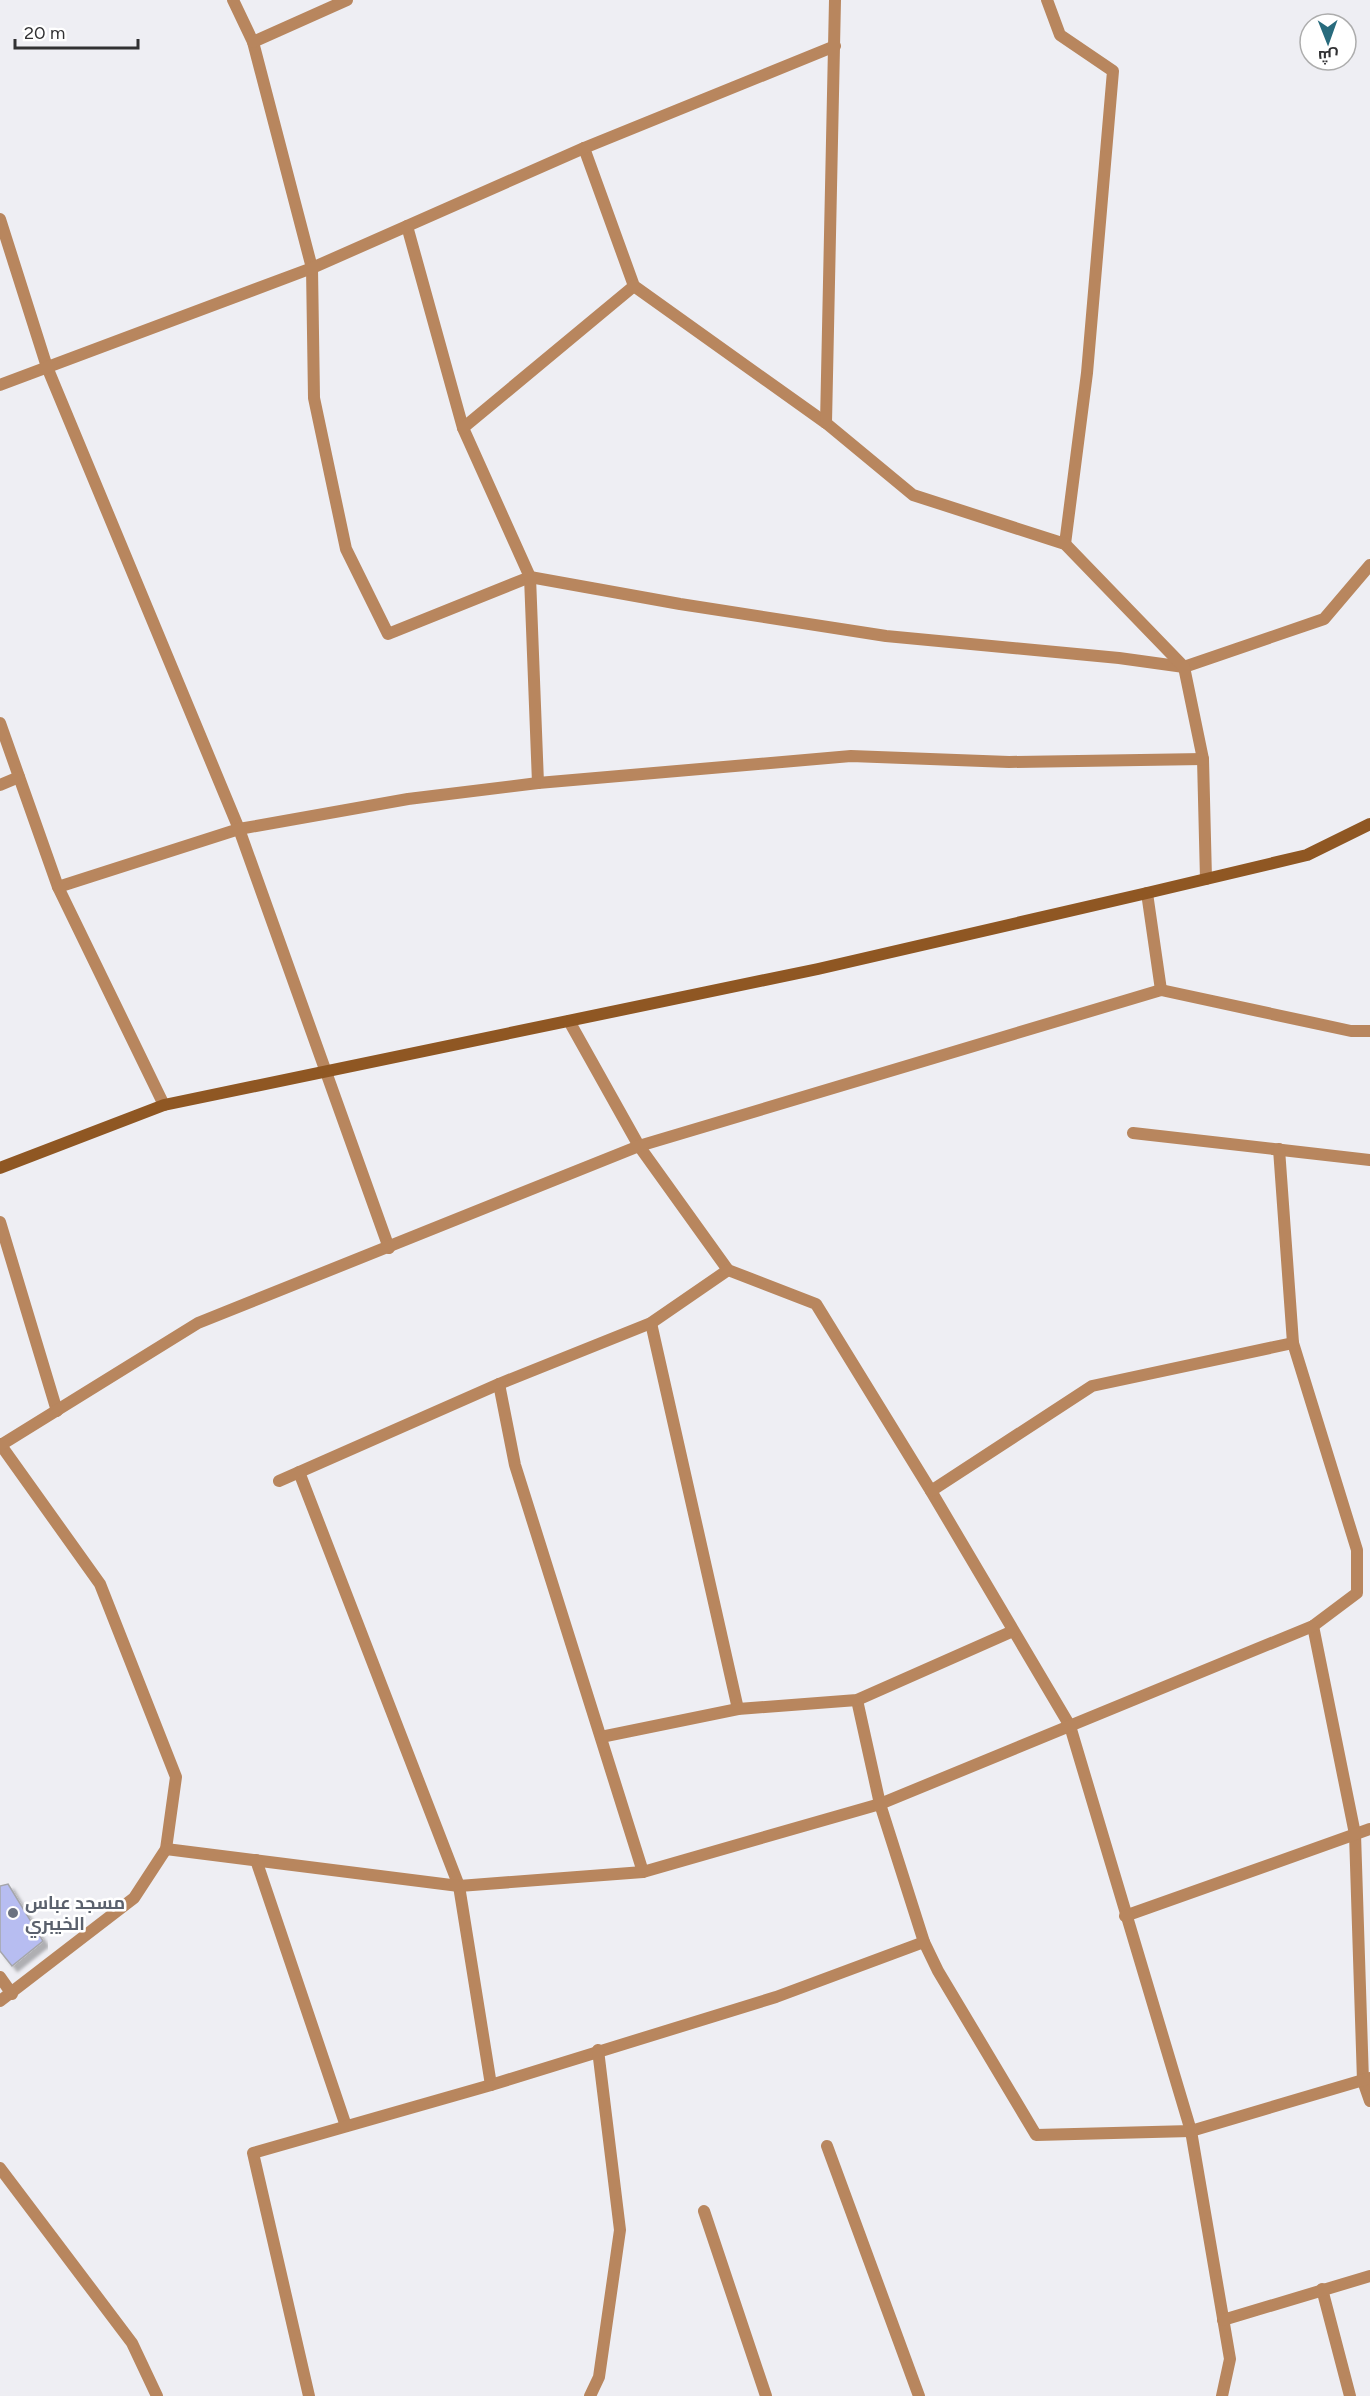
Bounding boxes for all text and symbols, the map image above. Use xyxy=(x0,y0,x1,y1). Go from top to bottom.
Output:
scale bar xyxy=(15,12,138,50)
north arrow xyxy=(1298,12,1358,72)
text: 20 m xyxy=(24,22,65,44)
text: ش xyxy=(1318,47,1339,66)
place label: مسجد عباس الخيبري xyxy=(25,1892,125,1938)
marker: مسجد عباس الخيبري xyxy=(6,1906,20,1920)

